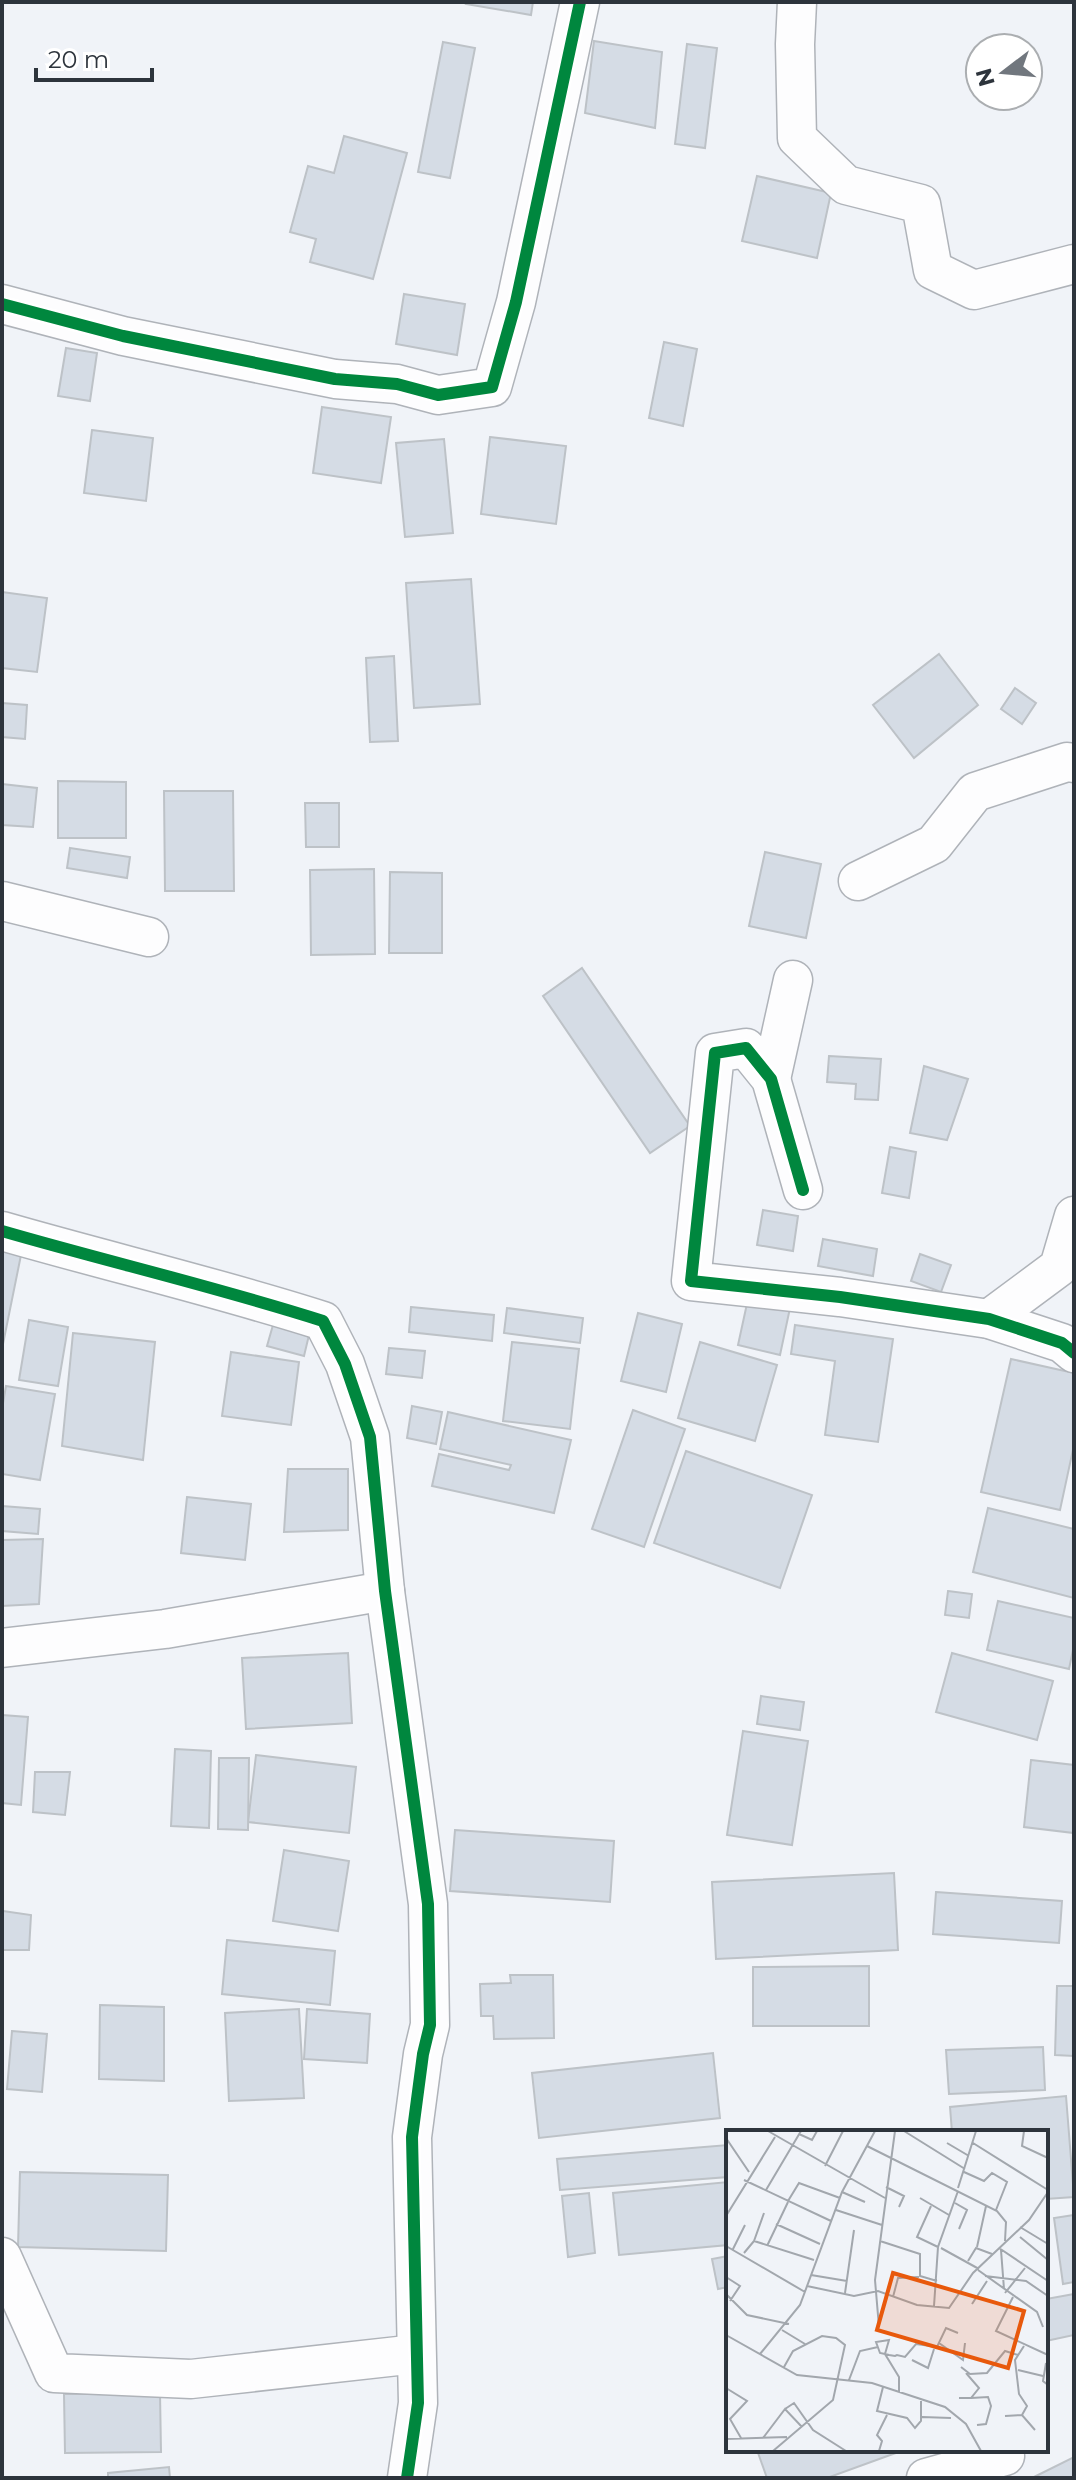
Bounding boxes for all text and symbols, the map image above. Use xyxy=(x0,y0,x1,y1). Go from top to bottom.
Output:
scale bar xyxy=(36,32,152,82)
north arrow xyxy=(964,32,1044,112)
text: 20 m xyxy=(48,45,109,74)
text: N xyxy=(970,65,1001,90)
inset map xyxy=(726,2130,1048,2452)

